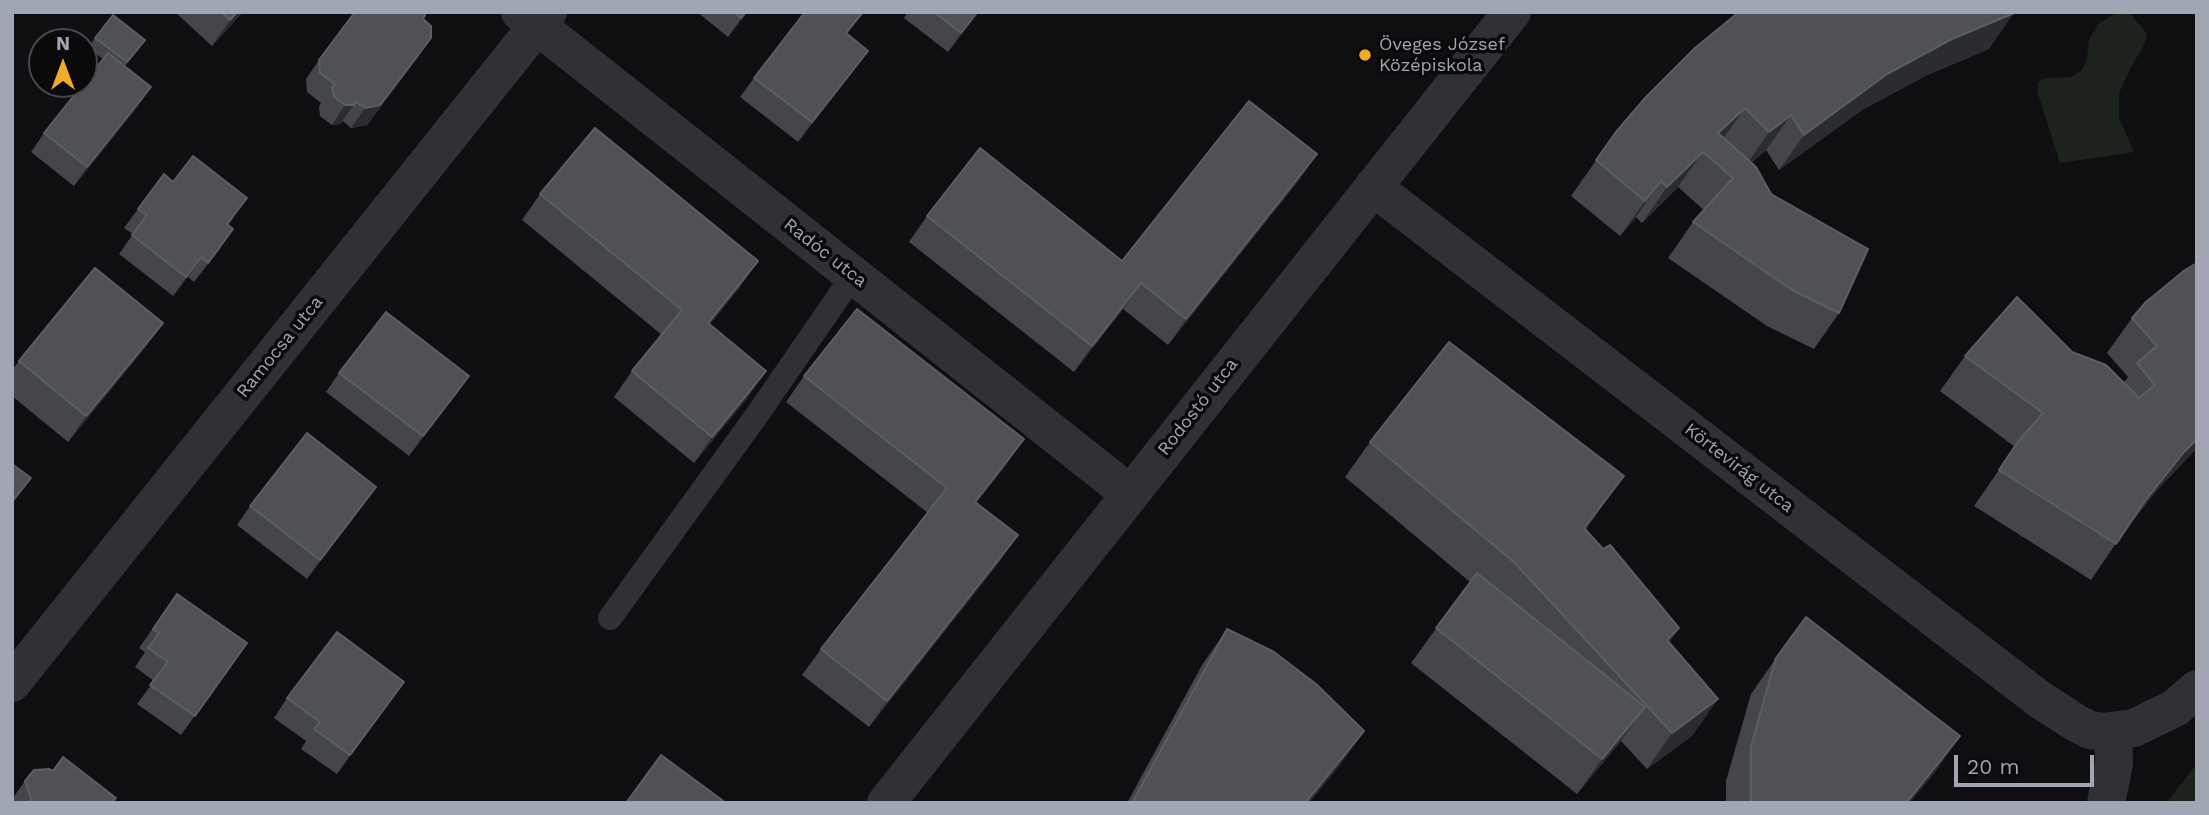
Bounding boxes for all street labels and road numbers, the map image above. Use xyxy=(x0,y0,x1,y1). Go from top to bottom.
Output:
street label: Radóc utca xyxy=(779,214,871,292)
street label: Ramocsa utca xyxy=(232,292,328,402)
street label: Rodostó utca xyxy=(1153,354,1243,460)
street label: Körtevirág utca xyxy=(1680,419,1798,517)

